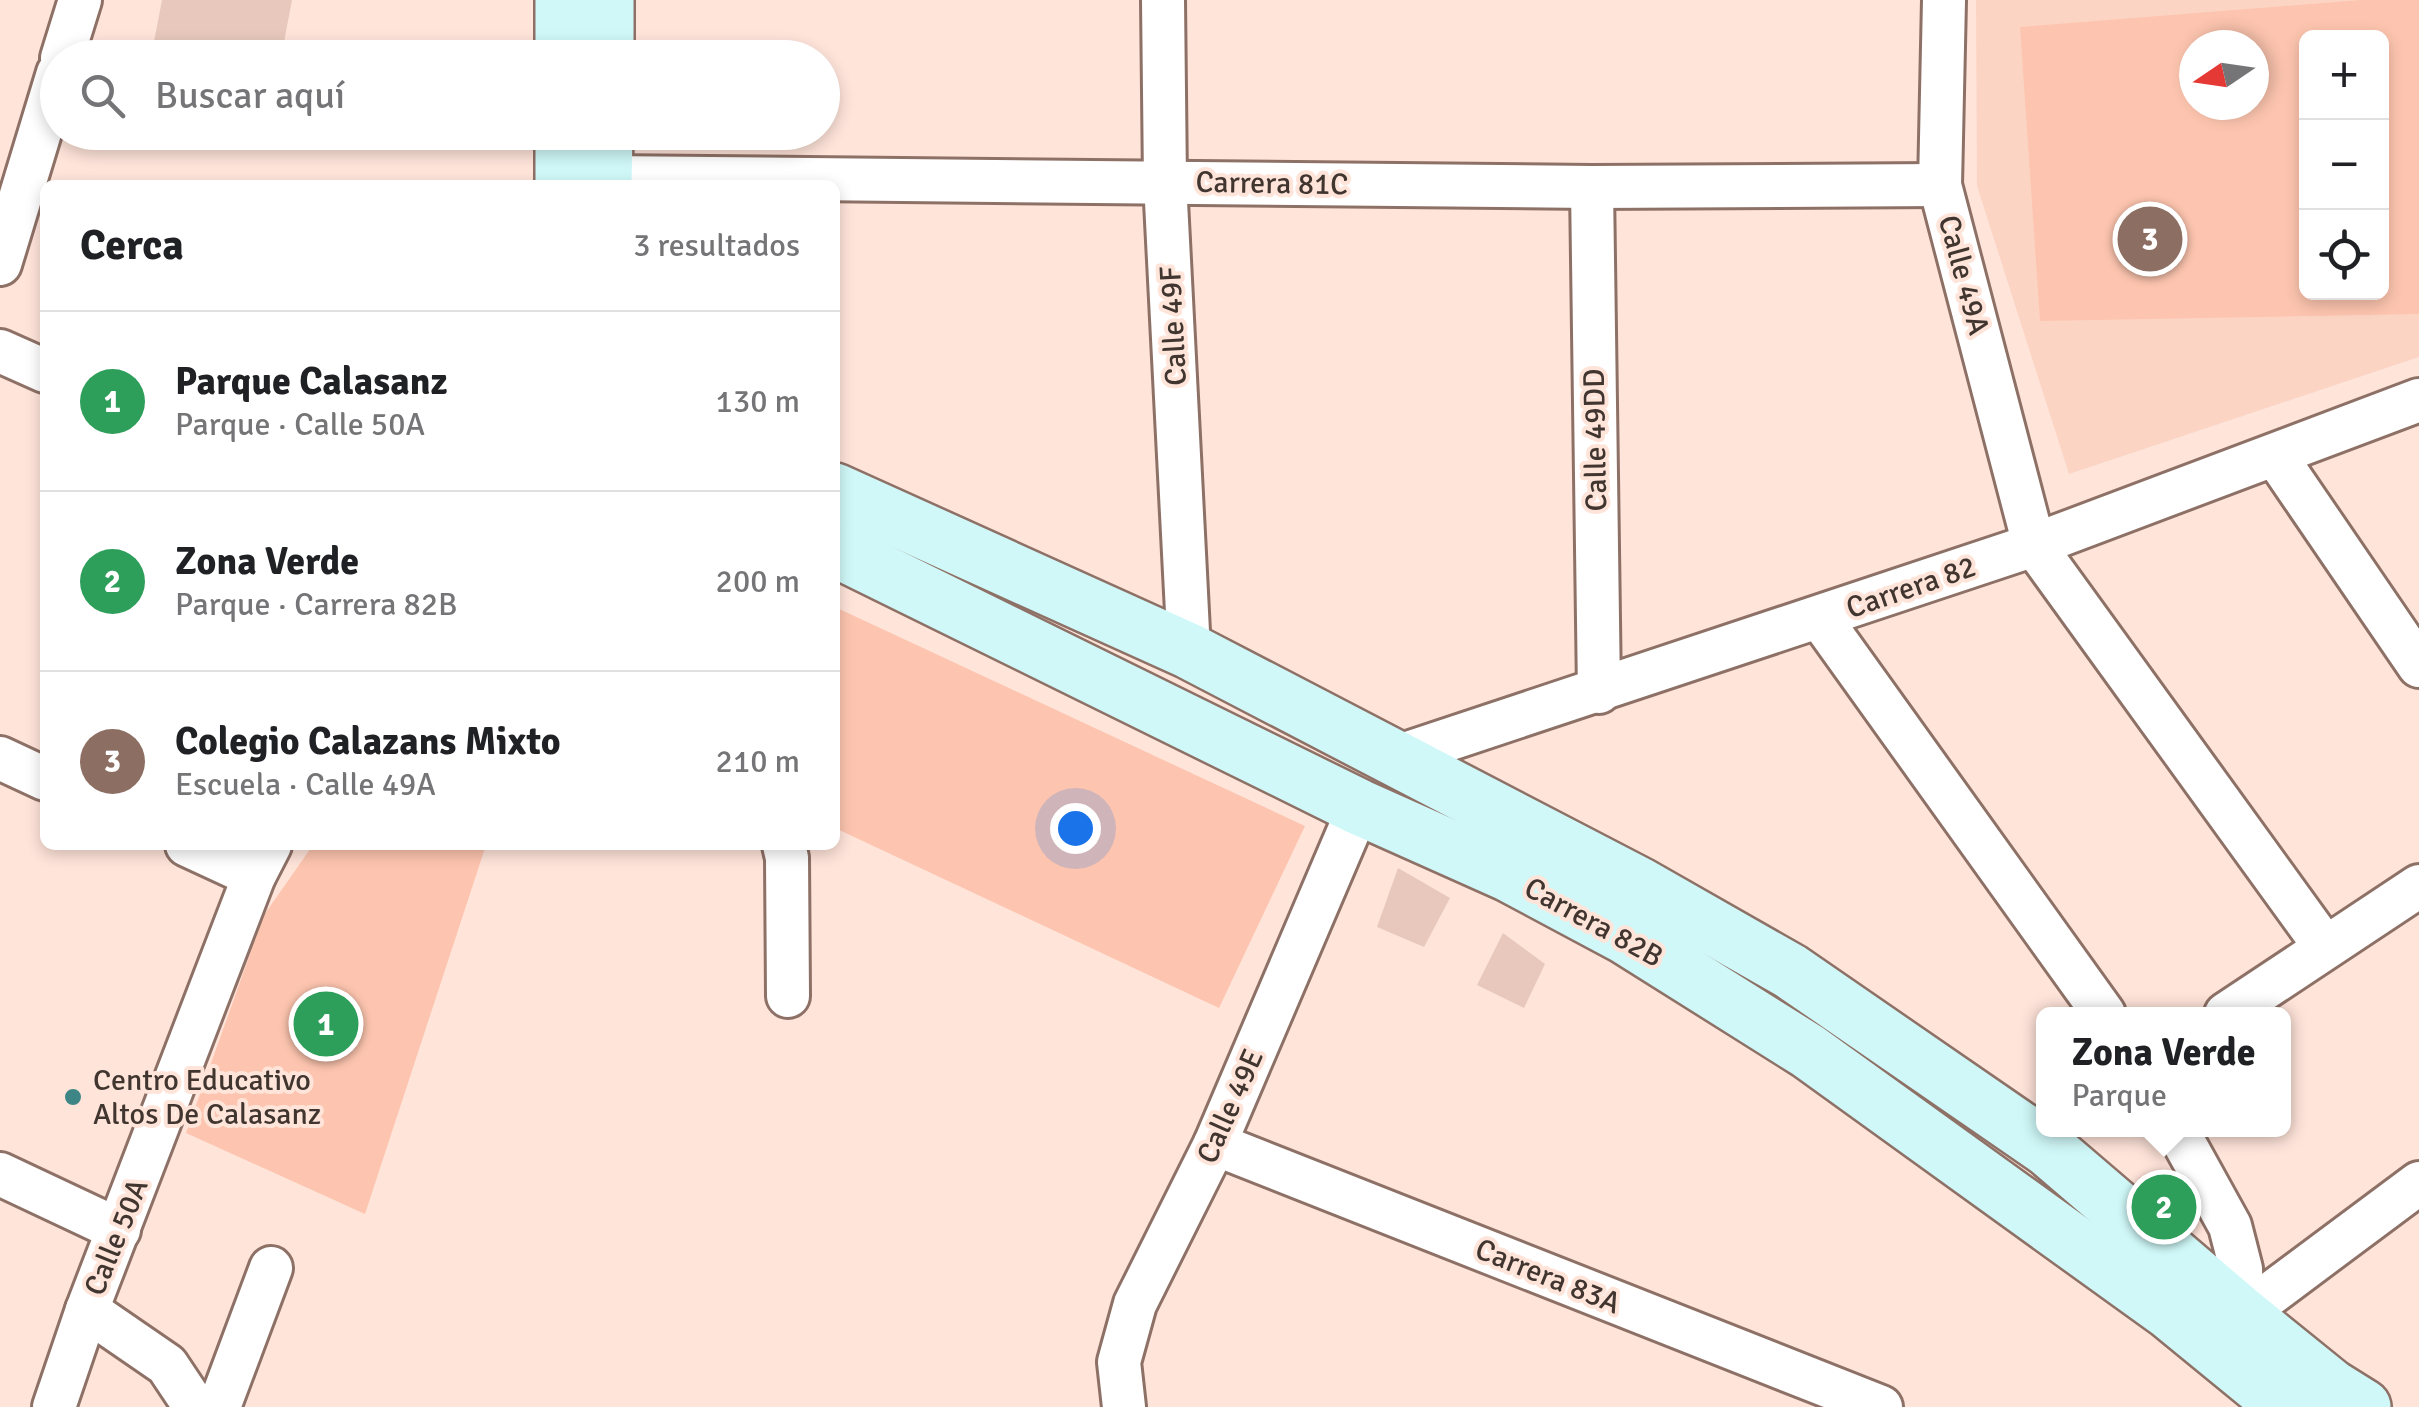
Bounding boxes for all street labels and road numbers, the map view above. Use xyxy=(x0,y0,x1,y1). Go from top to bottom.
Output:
street label: Carrera 81C xyxy=(1195,164,1349,203)
street label: Calle 49A xyxy=(1930,211,1997,339)
street label: Calle 49F xyxy=(1152,265,1195,387)
street label: Calle 49DD xyxy=(1576,368,1615,512)
street label: Carrera 82 xyxy=(1841,548,1981,627)
street label: Carrera 82B xyxy=(1518,869,1670,976)
street label: Calle 49E xyxy=(1189,1043,1272,1169)
street label: Calle 50A xyxy=(76,1173,157,1301)
street label: Carrera 83A xyxy=(1470,1231,1626,1322)

